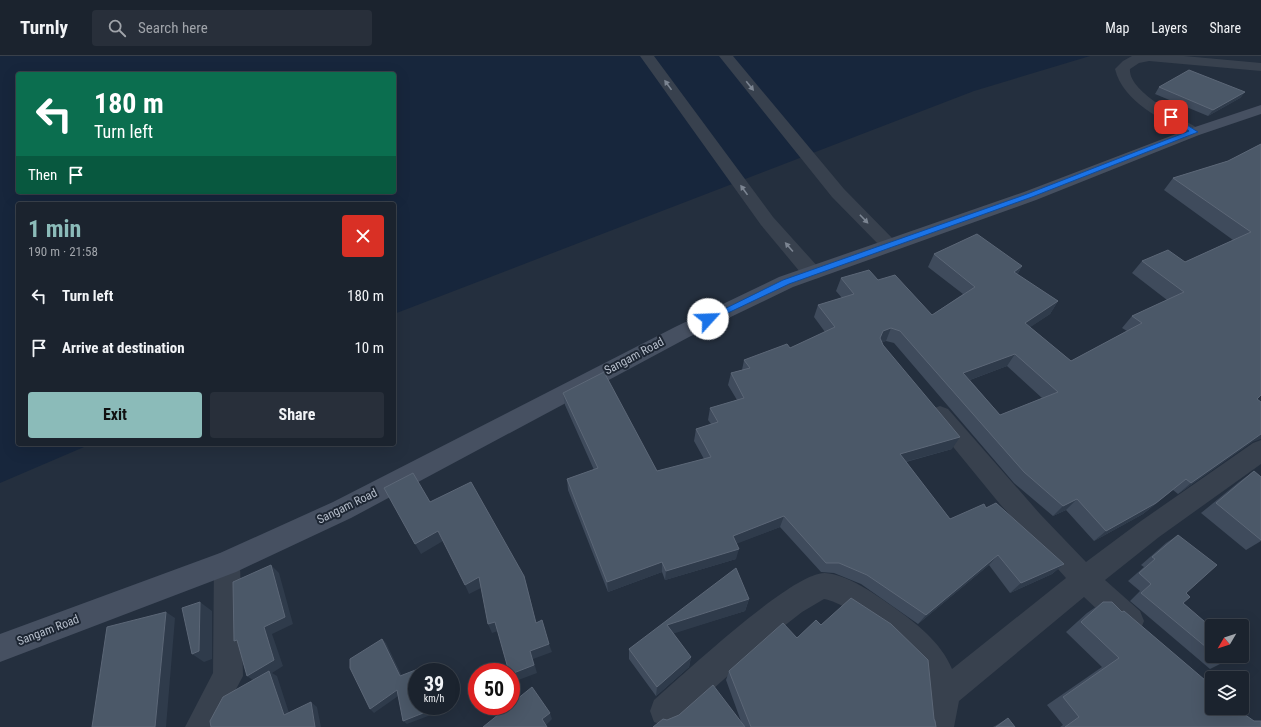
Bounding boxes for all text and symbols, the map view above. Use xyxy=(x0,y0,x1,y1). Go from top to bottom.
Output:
search box xyxy=(92,10,372,46)
text: Turnly xyxy=(20,16,68,39)
icon: search xyxy=(106,17,128,39)
text: Search here xyxy=(138,19,208,37)
text: Map xyxy=(1105,20,1129,36)
text: Layers xyxy=(1151,20,1188,36)
text: Share xyxy=(1210,20,1241,36)
one-way arrow xyxy=(664,79,672,90)
one-way arrow xyxy=(746,81,755,92)
text: 180 m xyxy=(94,87,164,120)
icon: left xyxy=(28,88,80,140)
pin xyxy=(1154,100,1188,134)
icon: arrive xyxy=(1160,106,1182,128)
text: Turn left xyxy=(94,121,153,142)
icon: arrive xyxy=(65,164,87,186)
text: Then xyxy=(28,166,57,184)
one-way arrow xyxy=(740,185,748,195)
one-way arrow xyxy=(859,214,869,224)
text: 1 min xyxy=(28,215,81,243)
button: close xyxy=(342,215,384,257)
one-way arrow xyxy=(785,242,794,253)
text: 190 m · 21:58 xyxy=(28,244,98,259)
icon: left xyxy=(28,285,50,307)
text: Turn left xyxy=(62,287,113,305)
text: 180 m xyxy=(347,287,384,305)
position arrow xyxy=(687,298,729,340)
street label: Sangam Road xyxy=(602,334,666,378)
icon: arrive xyxy=(28,337,50,359)
text: Arrive at destination xyxy=(62,339,185,357)
text: 10 m xyxy=(354,339,384,357)
button: Exit xyxy=(28,392,202,438)
button: Share xyxy=(210,392,384,438)
street label: Sangam Road xyxy=(315,485,379,527)
street label: Sangam Road xyxy=(15,612,81,648)
north arrow xyxy=(1205,619,1249,663)
map controls xyxy=(1205,619,1249,715)
speed limit sign: 50 xyxy=(468,663,520,715)
button: layers xyxy=(1205,671,1249,715)
text: 39 xyxy=(424,672,444,696)
text: km/h xyxy=(424,693,444,704)

